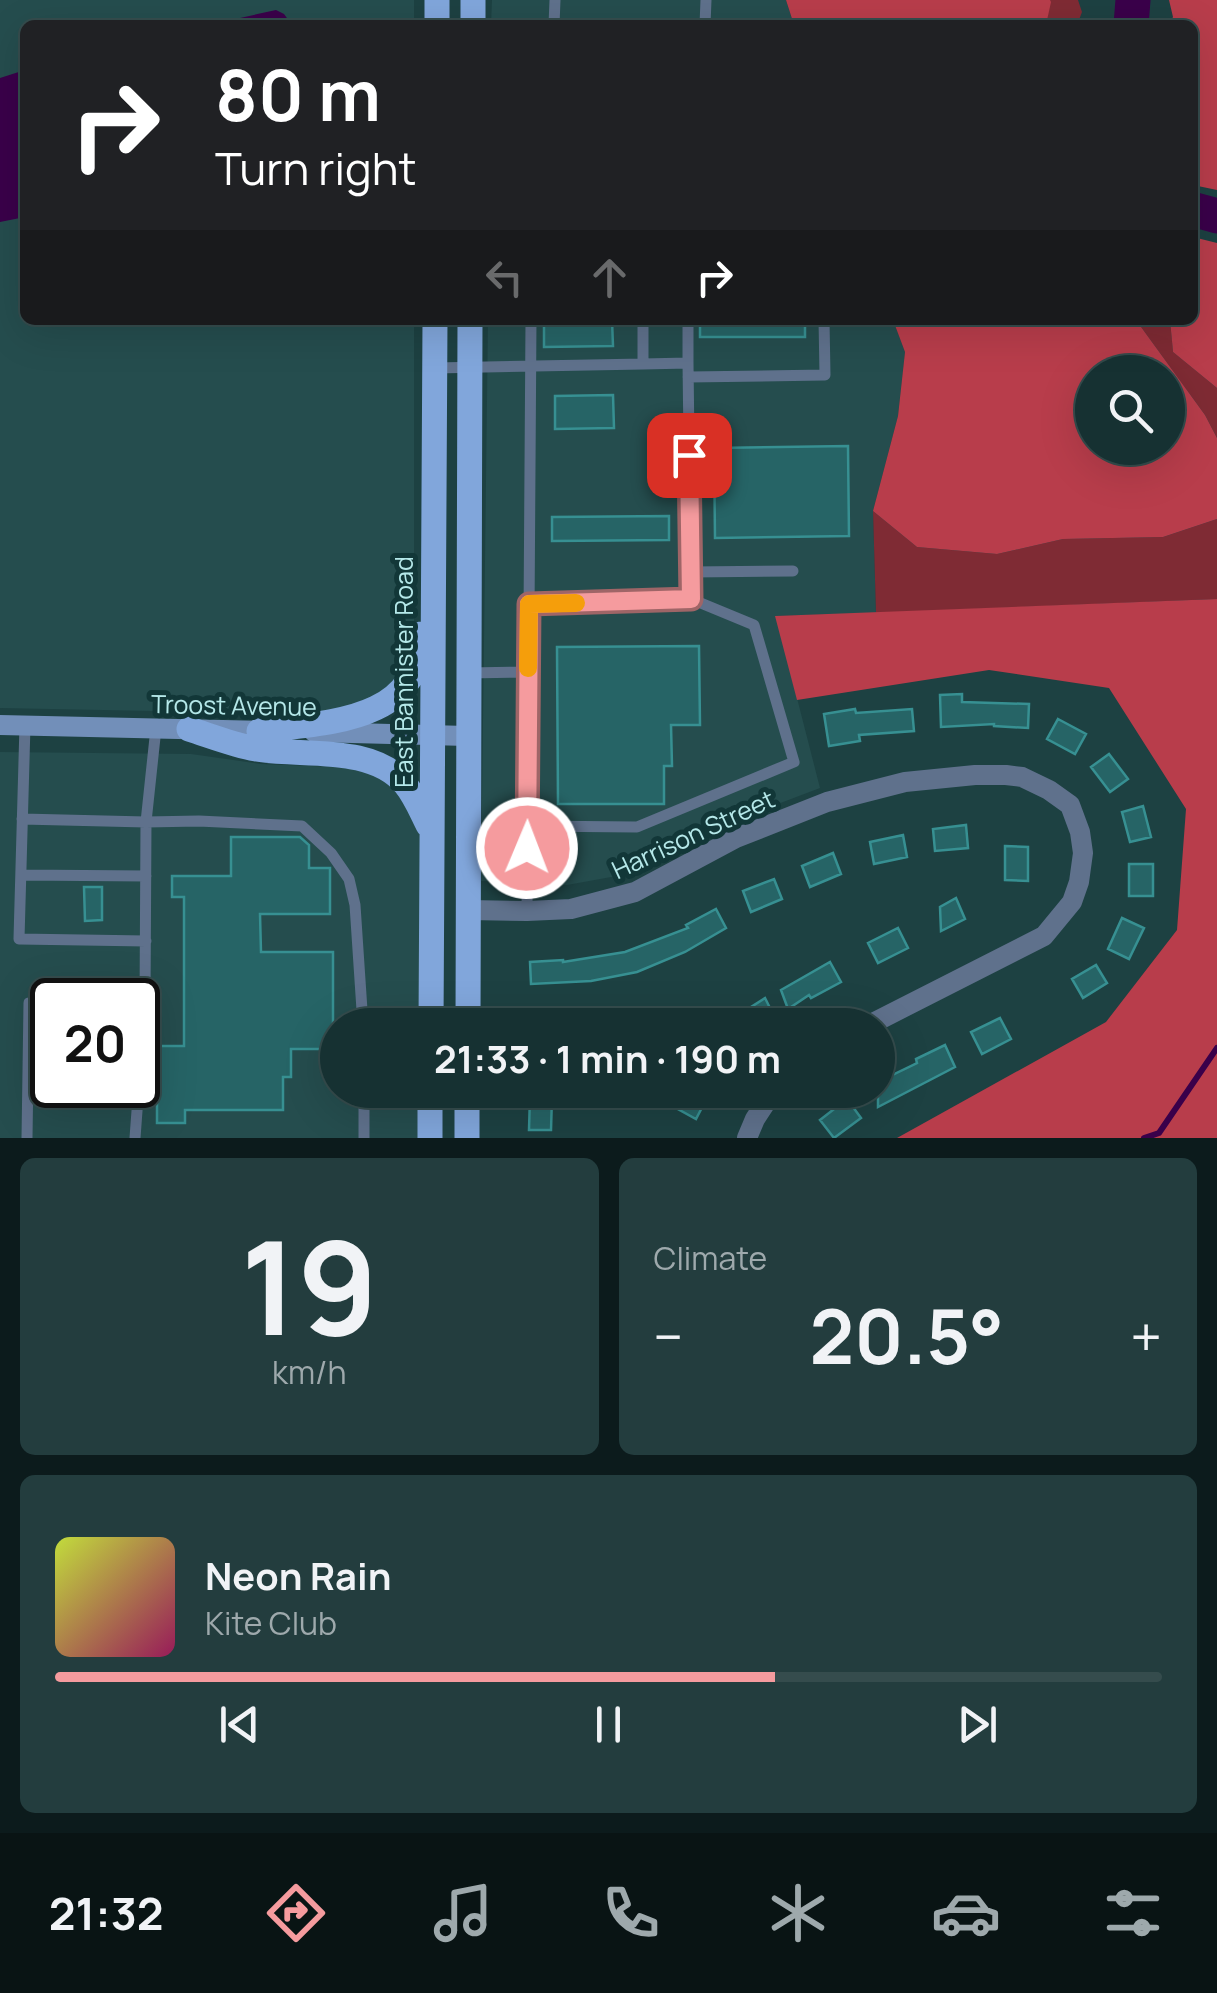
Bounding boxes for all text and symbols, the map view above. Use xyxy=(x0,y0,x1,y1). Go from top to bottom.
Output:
text: 80 m xyxy=(215,46,381,142)
icon: right xyxy=(50,60,180,190)
text: Turn right xyxy=(215,137,416,199)
icon: left xyxy=(477,250,532,305)
icon: ahead xyxy=(582,250,637,305)
icon: right xyxy=(687,250,742,305)
map controls xyxy=(1075,355,1185,465)
button: search xyxy=(1075,355,1185,465)
pin xyxy=(647,413,732,498)
icon: arrive xyxy=(662,428,717,483)
street label: East Bannister Road xyxy=(386,556,421,788)
street label: Troost Avenue xyxy=(151,686,317,724)
street label: Harrison Street xyxy=(606,781,780,887)
position arrow xyxy=(475,796,579,900)
speed limit sign: 20 xyxy=(30,978,160,1108)
text: 21:33 · 1 min · 190 m xyxy=(434,1032,781,1084)
text: 19 xyxy=(240,1196,378,1374)
text: Climate xyxy=(654,1236,767,1280)
text: 20.5° xyxy=(810,1284,1004,1387)
text: − xyxy=(654,1298,683,1374)
text: + xyxy=(1130,1298,1162,1374)
text: km/h xyxy=(272,1350,346,1394)
text: Neon Rain xyxy=(205,1549,391,1601)
text: Kite Club xyxy=(205,1601,337,1645)
icon: previous xyxy=(212,1697,267,1752)
icon: pause xyxy=(581,1697,636,1752)
icon: next xyxy=(950,1697,1005,1752)
icon: directions xyxy=(261,1878,331,1948)
icon: music xyxy=(428,1878,498,1948)
icon: phone xyxy=(596,1878,666,1948)
icon: climate xyxy=(763,1878,833,1948)
icon: car xyxy=(931,1878,1001,1948)
icon: filters xyxy=(1098,1878,1168,1948)
text: 21:32 xyxy=(49,1882,164,1944)

